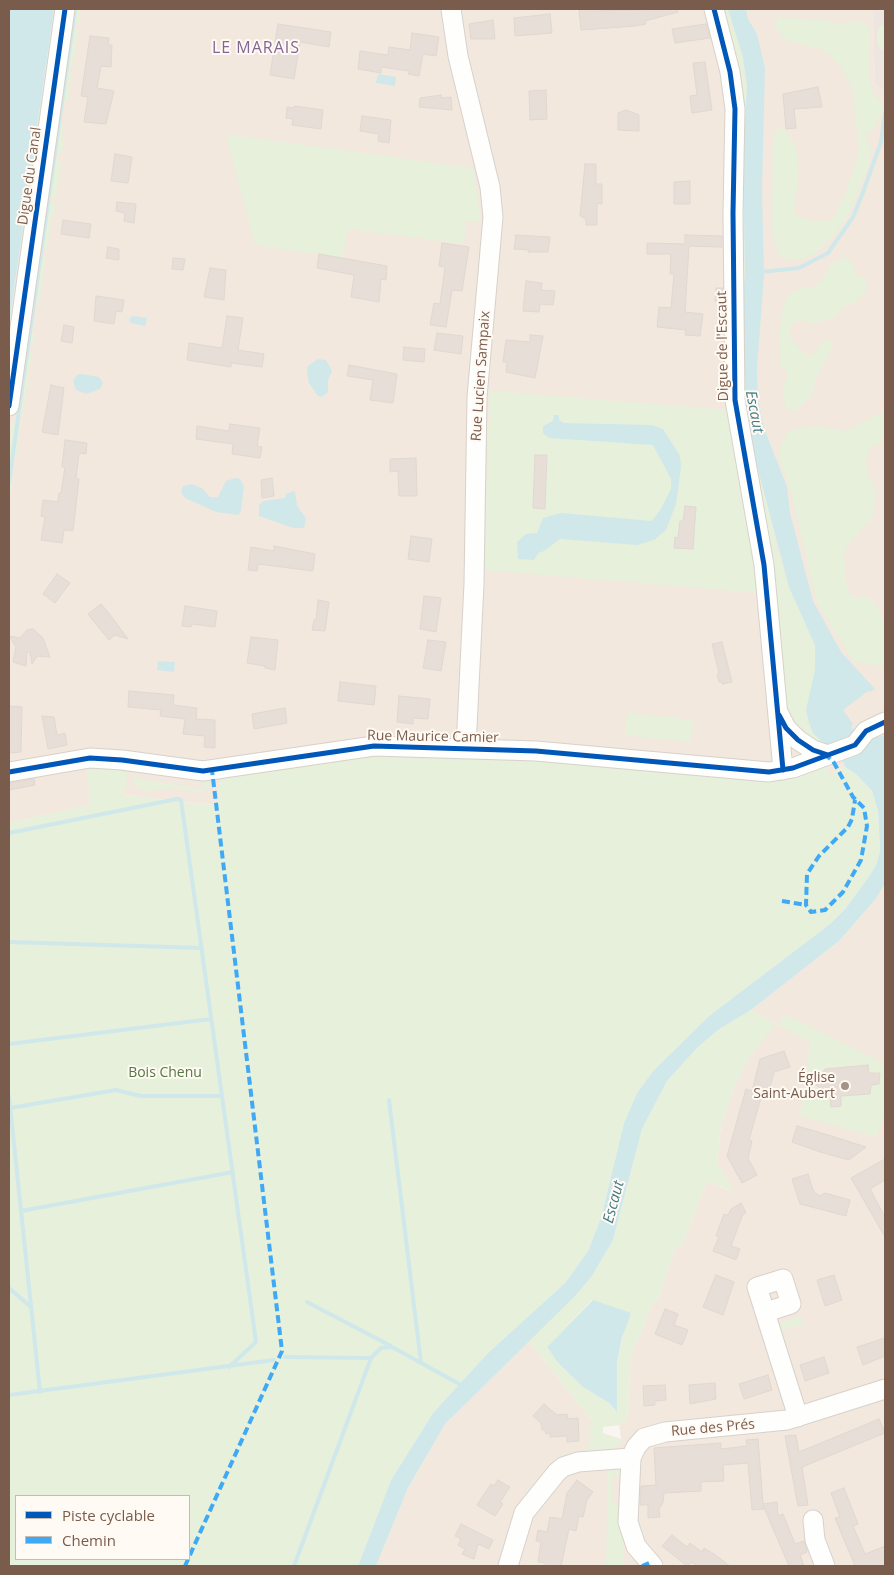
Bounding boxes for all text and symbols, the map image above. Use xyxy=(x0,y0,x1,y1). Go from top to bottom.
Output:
district label: LE MARAIS xyxy=(211,38,301,58)
street label: Digue du Canal xyxy=(15,126,45,226)
street label: Digue de l'Escaut xyxy=(714,291,732,401)
street label: Rue Lucien Sampaix xyxy=(468,310,494,442)
water label: Escaut xyxy=(741,389,767,435)
street label: Rue Maurice Camier xyxy=(367,727,499,747)
park label: Bois Chenu xyxy=(128,1065,202,1081)
place label: Église Saint-Aubert xyxy=(753,1070,835,1102)
marker: Église Saint-Aubert xyxy=(839,1080,851,1092)
water label: Escaut xyxy=(600,1179,628,1225)
street label: Rue des Prés xyxy=(670,1416,756,1440)
legend xyxy=(15,1495,190,1560)
text: Piste cyclable xyxy=(62,1505,155,1525)
text: Chemin xyxy=(62,1530,116,1550)

